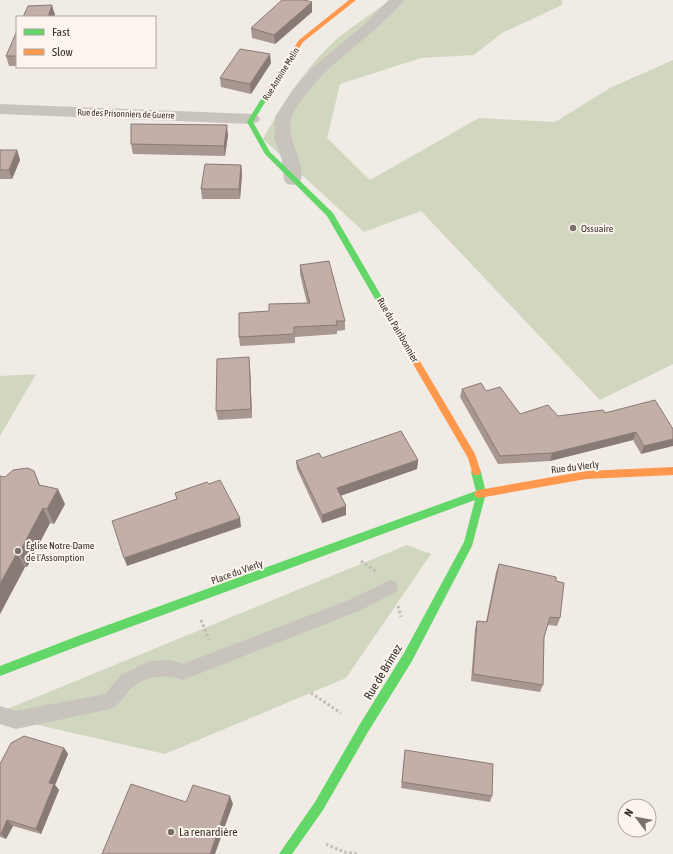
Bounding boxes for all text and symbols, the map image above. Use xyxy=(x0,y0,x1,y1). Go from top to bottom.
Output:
legend xyxy=(16,16,156,68)
text: Fast xyxy=(52,25,70,39)
text: Slow xyxy=(52,45,73,59)
street label: Rue Antoine Melin xyxy=(261,46,301,102)
street label: Rue des Prisonniers de Guerre xyxy=(77,107,175,121)
marker: Ossuaire xyxy=(568,223,578,233)
place label: Ossuaire xyxy=(581,223,614,234)
street label: Rue du Pairibonnier xyxy=(375,296,421,365)
street label: Rue du Vierly xyxy=(550,459,600,475)
place label: Église Notre-Dame de l'Assomption xyxy=(26,540,95,563)
marker: Église Notre-Dame de l'Assomption xyxy=(13,546,23,556)
street label: Place du Vierly xyxy=(210,558,264,586)
street label: Rue de Brimez xyxy=(361,641,405,702)
north arrow xyxy=(617,798,657,838)
text: N xyxy=(622,807,635,819)
place label: La renardière xyxy=(179,825,238,839)
marker: La renardière xyxy=(166,827,176,837)

